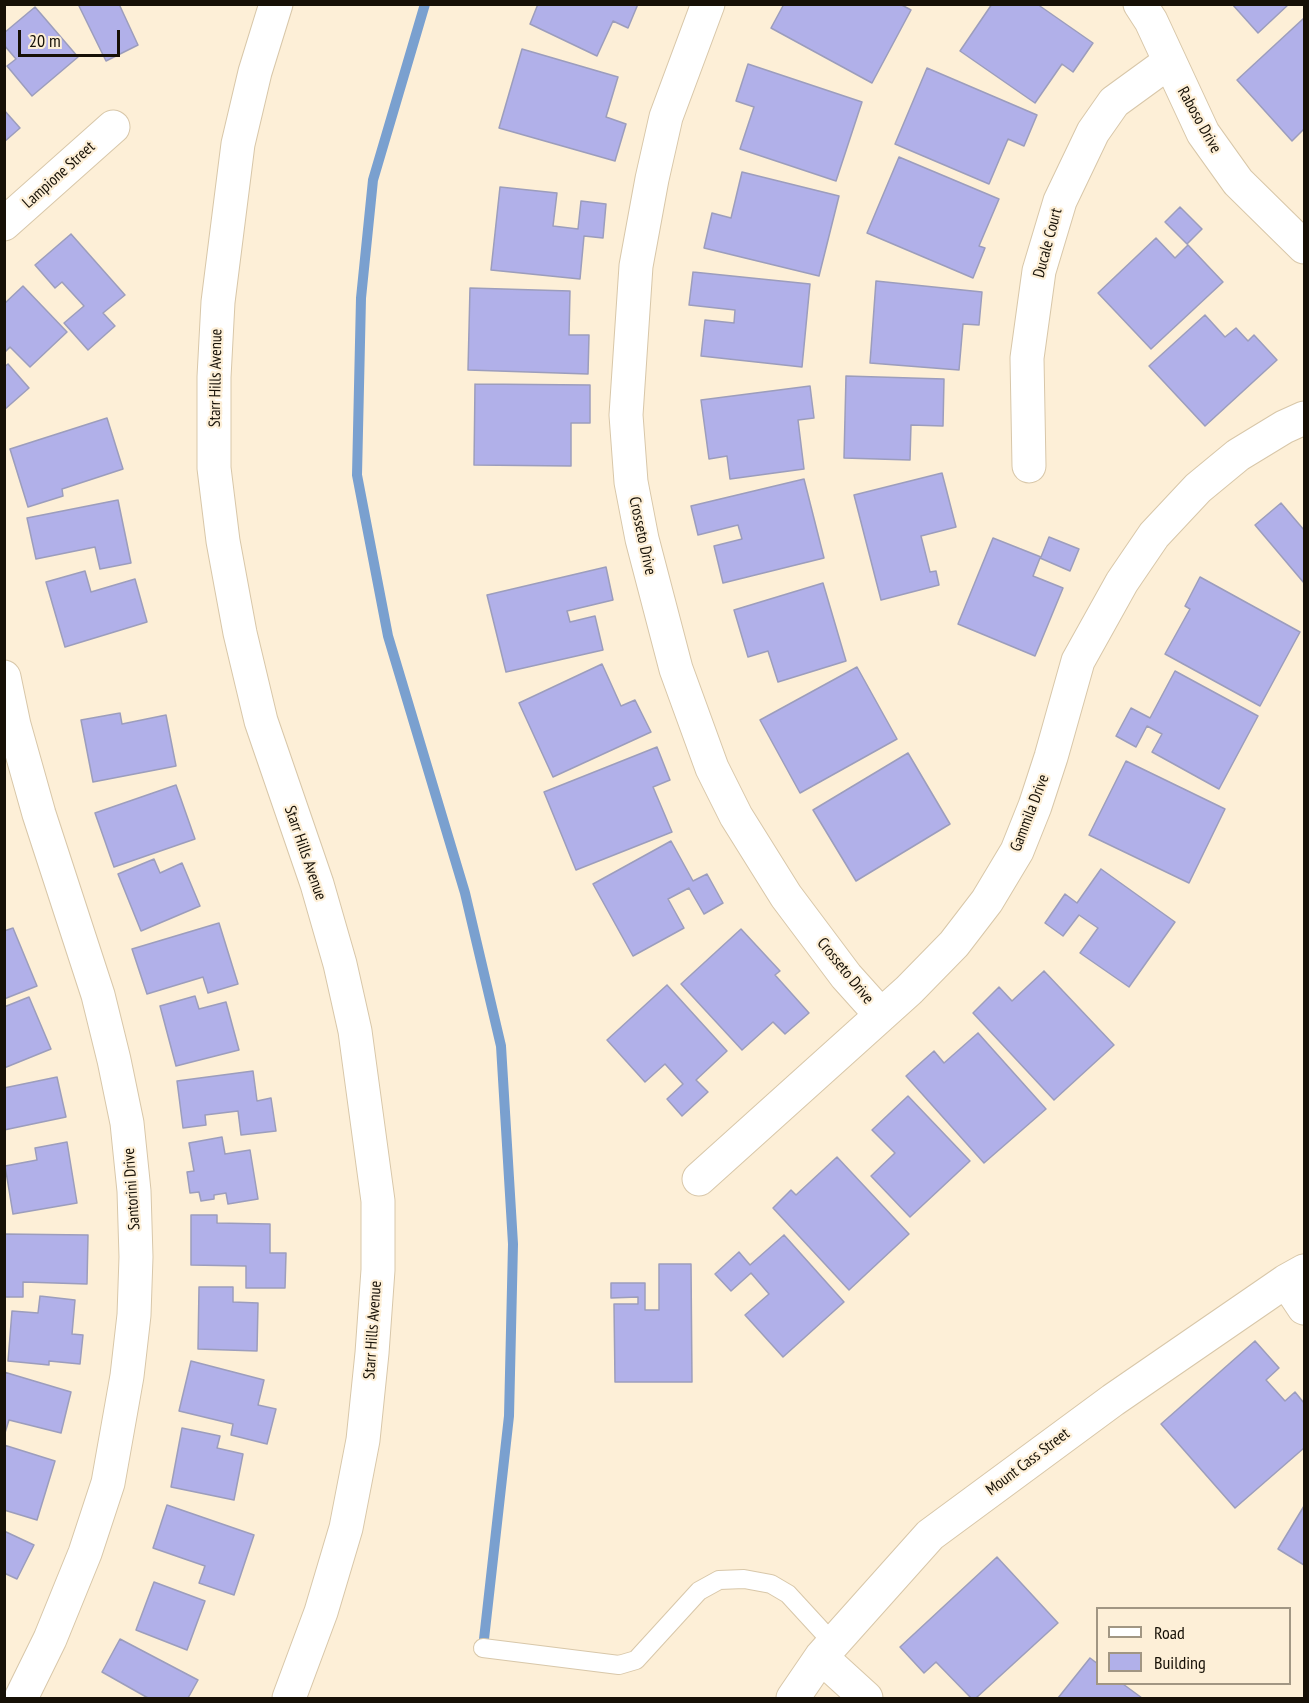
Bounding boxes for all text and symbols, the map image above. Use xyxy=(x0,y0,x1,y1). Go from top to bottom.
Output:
scale bar xyxy=(21,18,123,56)
text: 20 m xyxy=(29,29,61,52)
street label: Raboso Drive xyxy=(1173,84,1225,156)
street label: Lampione Street xyxy=(19,138,99,212)
street label: Ducale Court xyxy=(1030,206,1066,280)
street label: Starr Hills Avenue xyxy=(206,329,226,427)
street label: Crosseto Drive xyxy=(624,495,660,577)
street label: Gammila Drive xyxy=(1006,772,1054,854)
street label: Starr Hills Avenue xyxy=(280,803,330,903)
street label: Crosseto Drive xyxy=(813,934,877,1008)
street label: Santorini Drive xyxy=(120,1147,144,1231)
street label: Starr Hills Avenue xyxy=(360,1280,386,1380)
street label: Mount Cass Street xyxy=(982,1424,1074,1500)
legend xyxy=(1096,1607,1291,1685)
text: Road xyxy=(1154,1621,1185,1644)
text: Building xyxy=(1154,1651,1206,1674)

